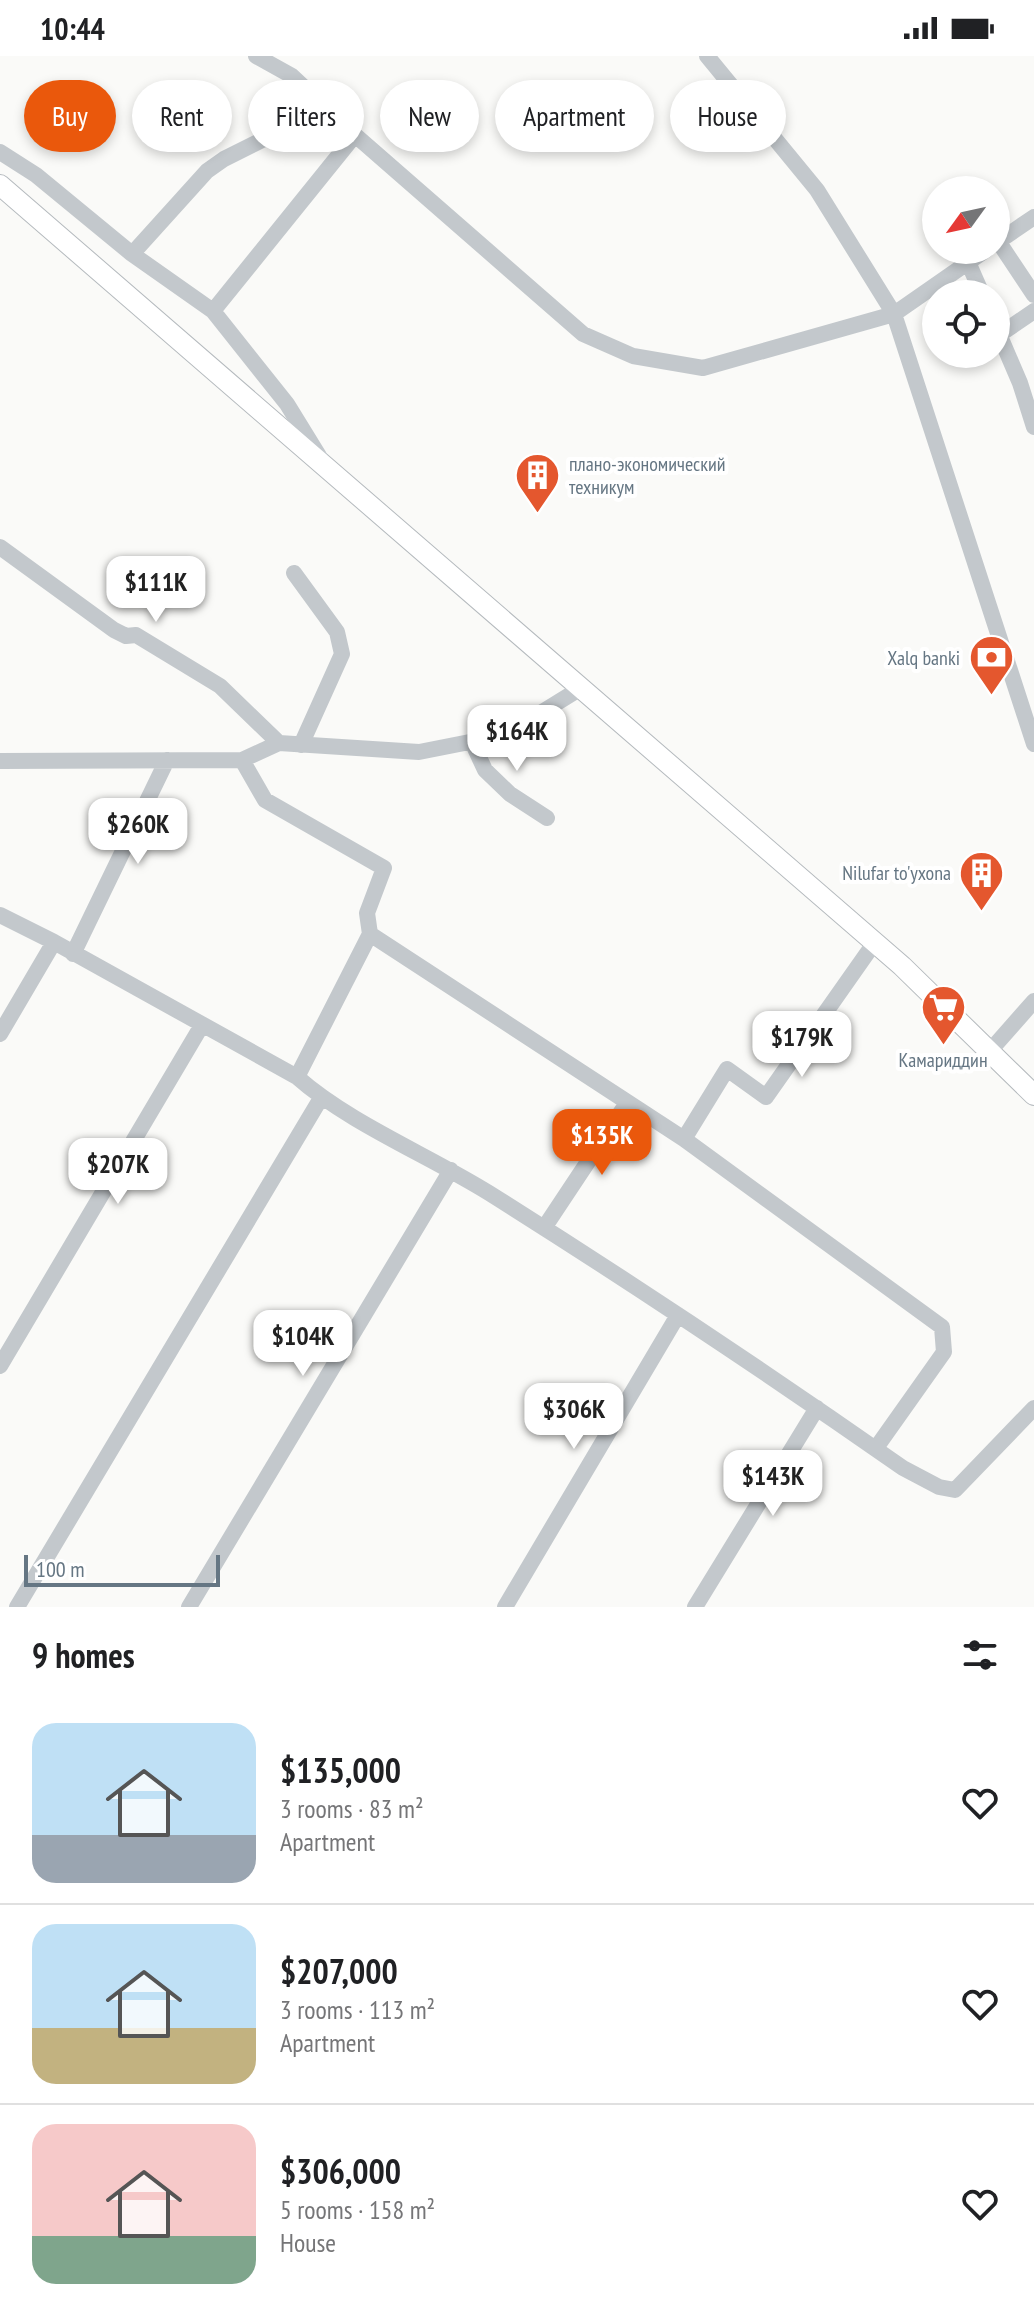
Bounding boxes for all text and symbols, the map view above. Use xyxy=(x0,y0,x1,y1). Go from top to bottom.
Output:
text: 10:44 xyxy=(40,9,105,48)
chip: Buy xyxy=(24,80,116,152)
chip: Rent xyxy=(132,80,232,152)
chip: Filters xyxy=(248,80,364,152)
chip: New xyxy=(380,80,479,152)
chip: Apartment xyxy=(495,80,654,152)
chip: House xyxy=(670,80,786,152)
north arrow xyxy=(922,176,1010,264)
map controls xyxy=(922,176,1010,368)
button: locate xyxy=(922,280,1010,368)
place label: плано-экономический техникум xyxy=(569,451,726,500)
building icon: плано-экономический техникум xyxy=(514,452,562,515)
pin: $111K xyxy=(100,556,212,624)
text: $111K xyxy=(124,565,188,598)
bank icon: Xalq banki xyxy=(967,634,1015,697)
place label: Xalq banki xyxy=(887,645,960,671)
pin: $164K xyxy=(461,705,573,773)
text: $164K xyxy=(485,714,549,747)
pin: $260K xyxy=(82,798,194,866)
text: $260K xyxy=(106,807,170,840)
building icon: Nilufar to'yxona xyxy=(958,849,1006,912)
place label: Nilufar to'yxona xyxy=(842,860,951,886)
supermarket icon: Камариддин xyxy=(919,984,967,1047)
pin: $179K xyxy=(746,1011,858,1079)
text: $179K xyxy=(770,1020,834,1053)
place label: Камариддин xyxy=(898,1047,988,1073)
pin: $135K xyxy=(546,1109,658,1177)
text: $135K xyxy=(570,1118,634,1151)
pin: $207K xyxy=(62,1138,174,1206)
text: $207K xyxy=(86,1147,150,1180)
pin: $104K xyxy=(247,1310,359,1378)
text: $104K xyxy=(271,1319,335,1352)
pin: $306K xyxy=(518,1383,630,1451)
text: $306K xyxy=(542,1392,606,1425)
pin: $143K xyxy=(717,1450,829,1518)
text: $143K xyxy=(741,1459,805,1492)
scale bar xyxy=(24,1551,220,1587)
text: 100 m xyxy=(36,1555,85,1583)
text: 9 homes xyxy=(32,1633,135,1677)
icon: filters xyxy=(958,1633,1002,1677)
text: $135,000 xyxy=(280,1748,401,1792)
icon: home xyxy=(96,1755,192,1851)
icon: heart xyxy=(958,1781,1002,1825)
text: 3 rooms · 83 m² xyxy=(280,1792,424,1825)
text: Apartment xyxy=(280,1825,375,1858)
text: $207,000 xyxy=(280,1949,398,1993)
icon: home xyxy=(96,1956,192,2052)
icon: heart xyxy=(958,1982,1002,2026)
text: 3 rooms · 113 m² xyxy=(280,1993,435,2026)
text: Apartment xyxy=(280,2026,375,2059)
text: $306,000 xyxy=(280,2149,401,2193)
icon: home xyxy=(96,2156,192,2252)
icon: heart xyxy=(958,2182,1002,2226)
text: 5 rooms · 158 m² xyxy=(280,2193,435,2226)
text: House xyxy=(280,2226,336,2259)

